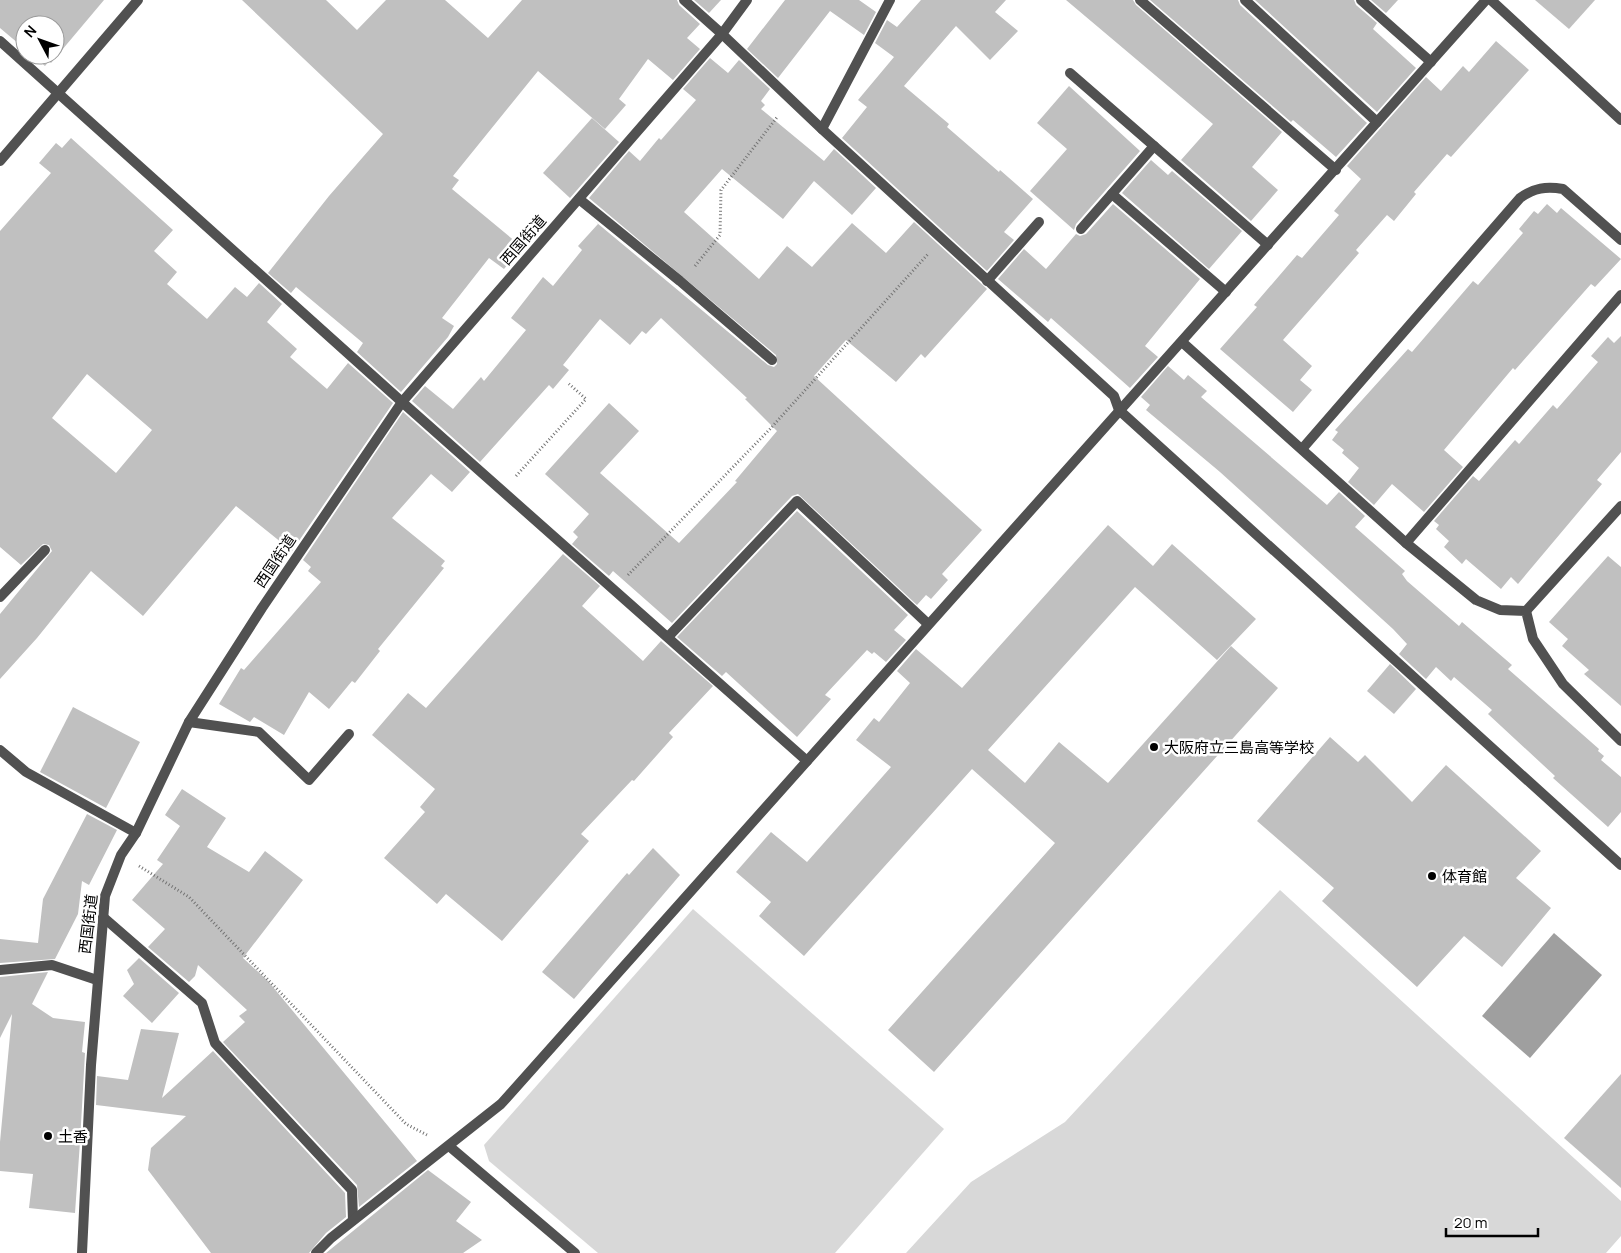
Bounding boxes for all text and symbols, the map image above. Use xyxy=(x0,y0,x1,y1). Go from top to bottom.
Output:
north arrow xyxy=(15,15,65,65)
text: N xyxy=(19,21,40,41)
street label: 西国街道 xyxy=(495,210,551,270)
street label: 西国街道 xyxy=(250,530,300,592)
place label: 大阪府立三島高等学校 xyxy=(1164,737,1314,758)
marker: 大阪府立三島高等学校 xyxy=(1148,741,1160,753)
place label: 体育館 xyxy=(1442,866,1487,887)
marker: 体育館 xyxy=(1426,870,1438,882)
street label: 西国街道 xyxy=(74,893,102,955)
place label: 土香 xyxy=(58,1126,88,1147)
marker: 土香 xyxy=(42,1130,54,1142)
scale bar xyxy=(1446,1206,1538,1238)
text: 20 m xyxy=(1454,1212,1487,1233)

